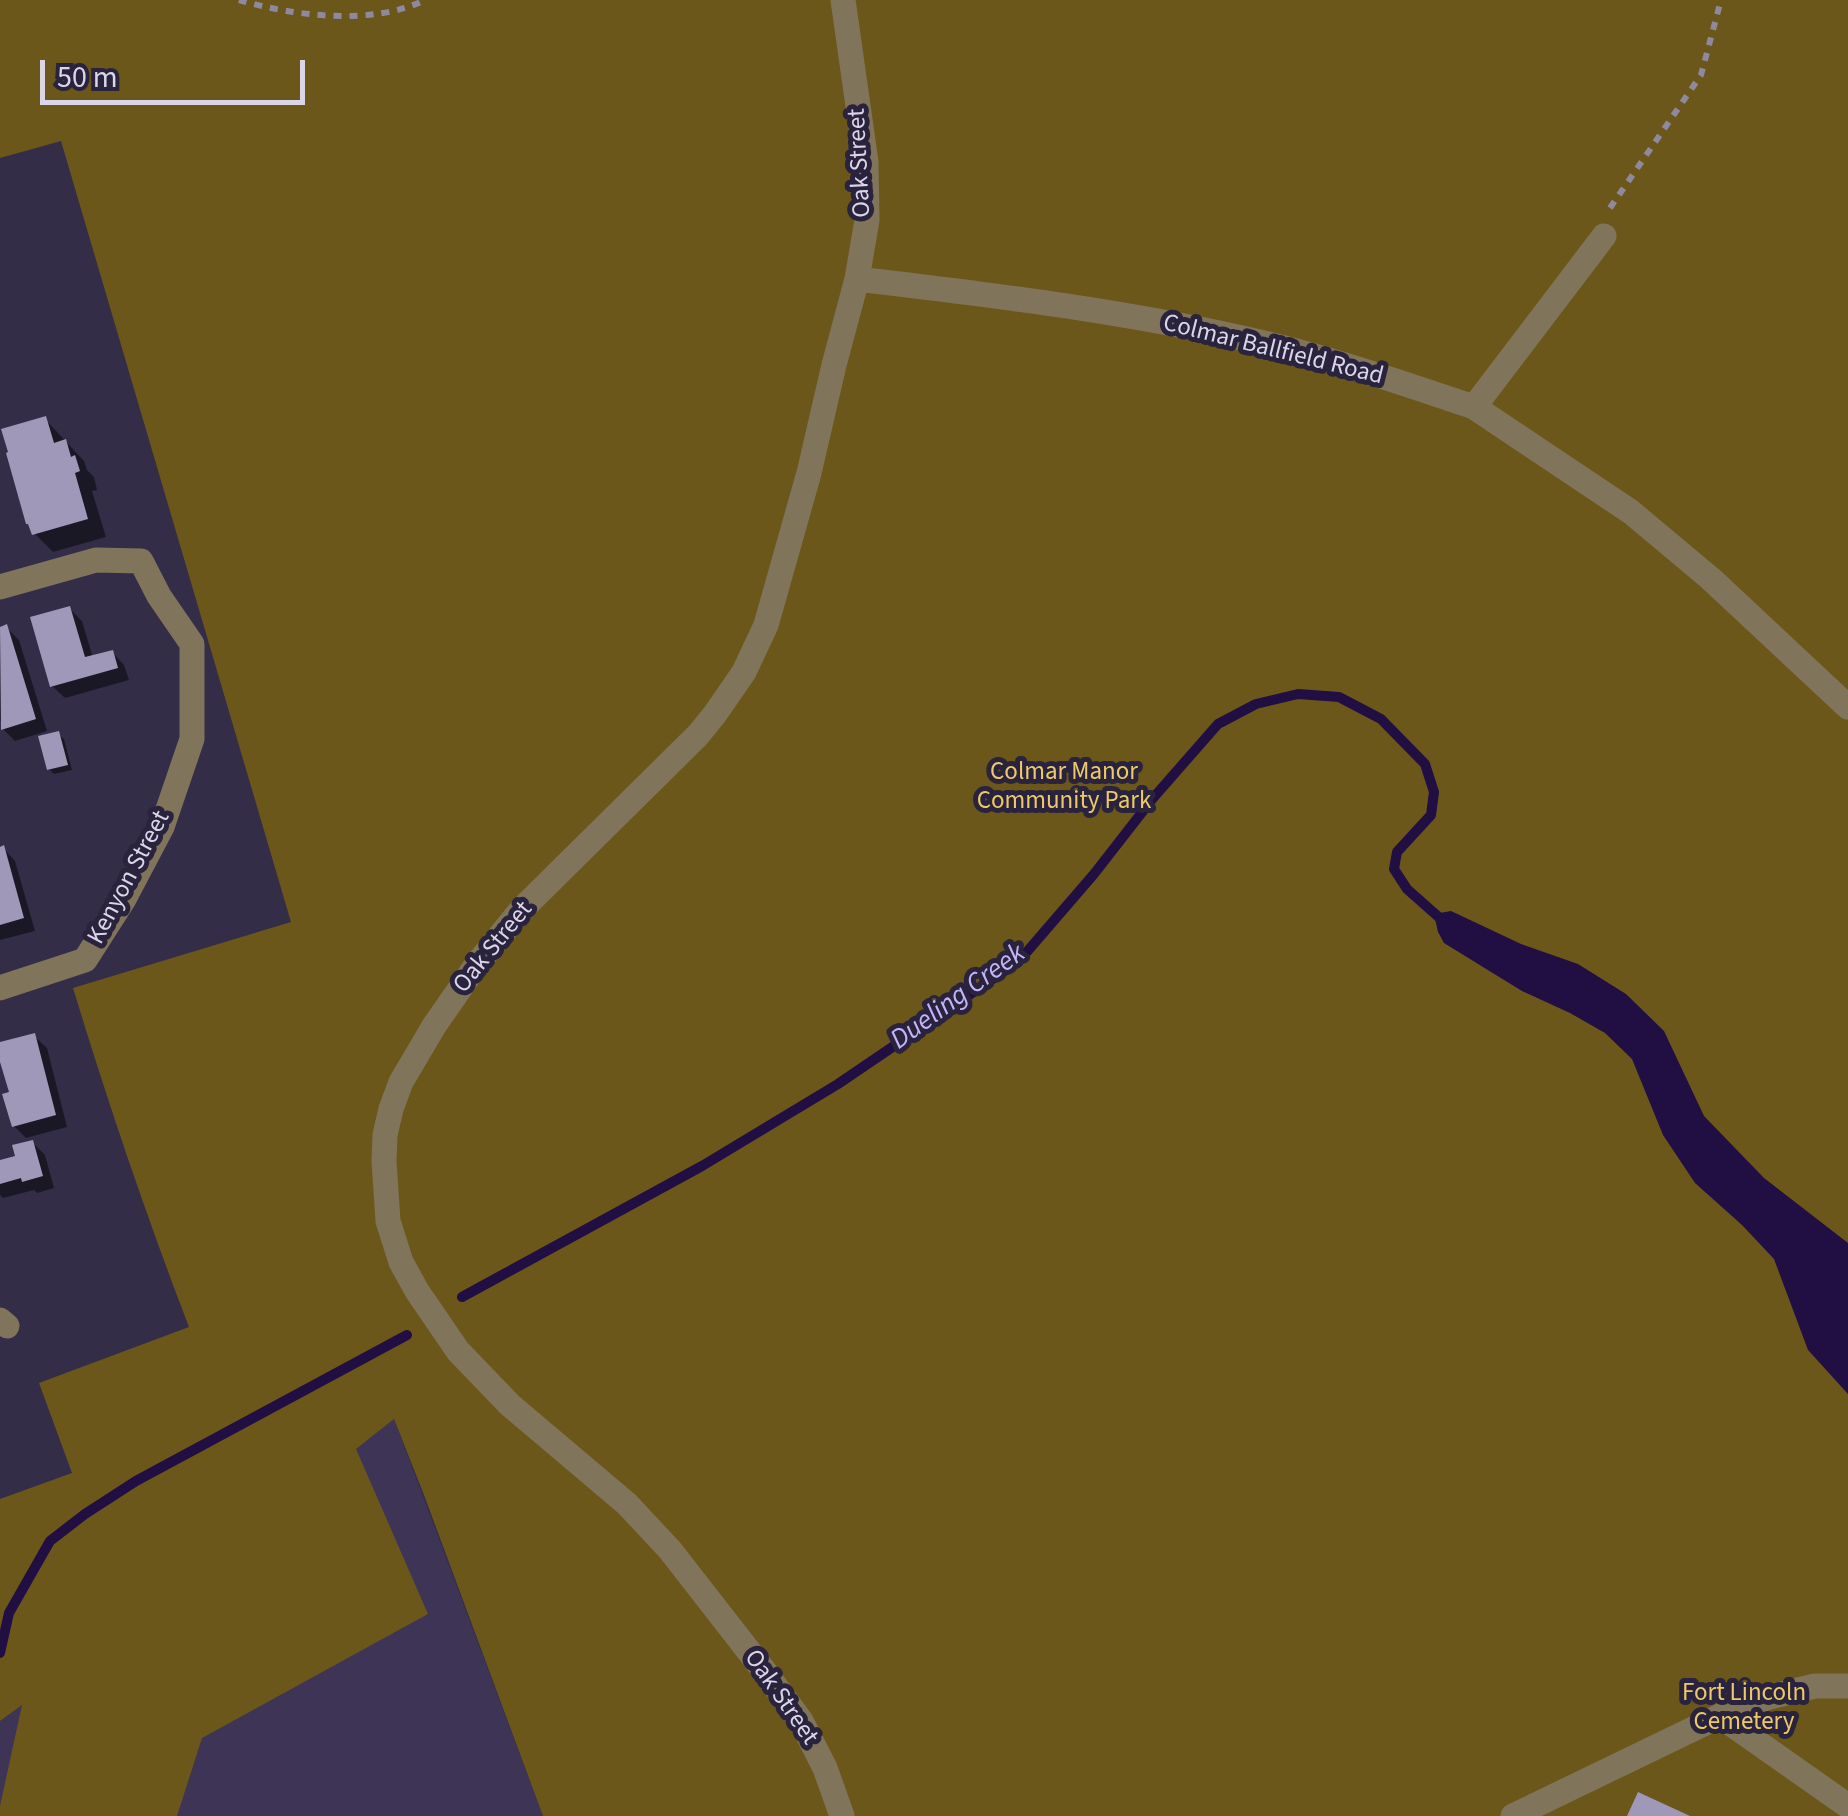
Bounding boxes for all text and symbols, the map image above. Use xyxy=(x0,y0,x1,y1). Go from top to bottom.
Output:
scale bar xyxy=(45,40,310,102)
text: 50 m xyxy=(57,56,118,99)
street label: Oak Street xyxy=(843,108,879,218)
street label: Colmar Ballfield Road xyxy=(1160,309,1386,393)
park label: Colmar Manor Community Park xyxy=(977,759,1151,818)
street label: Kenyon Street xyxy=(82,806,178,950)
street label: Oak Street xyxy=(448,896,540,1000)
water label: Dueling Creek xyxy=(885,938,1033,1058)
street label: Oak Street xyxy=(736,1645,824,1751)
park label: Fort Lincoln Cemetery xyxy=(1682,1680,1806,1739)

